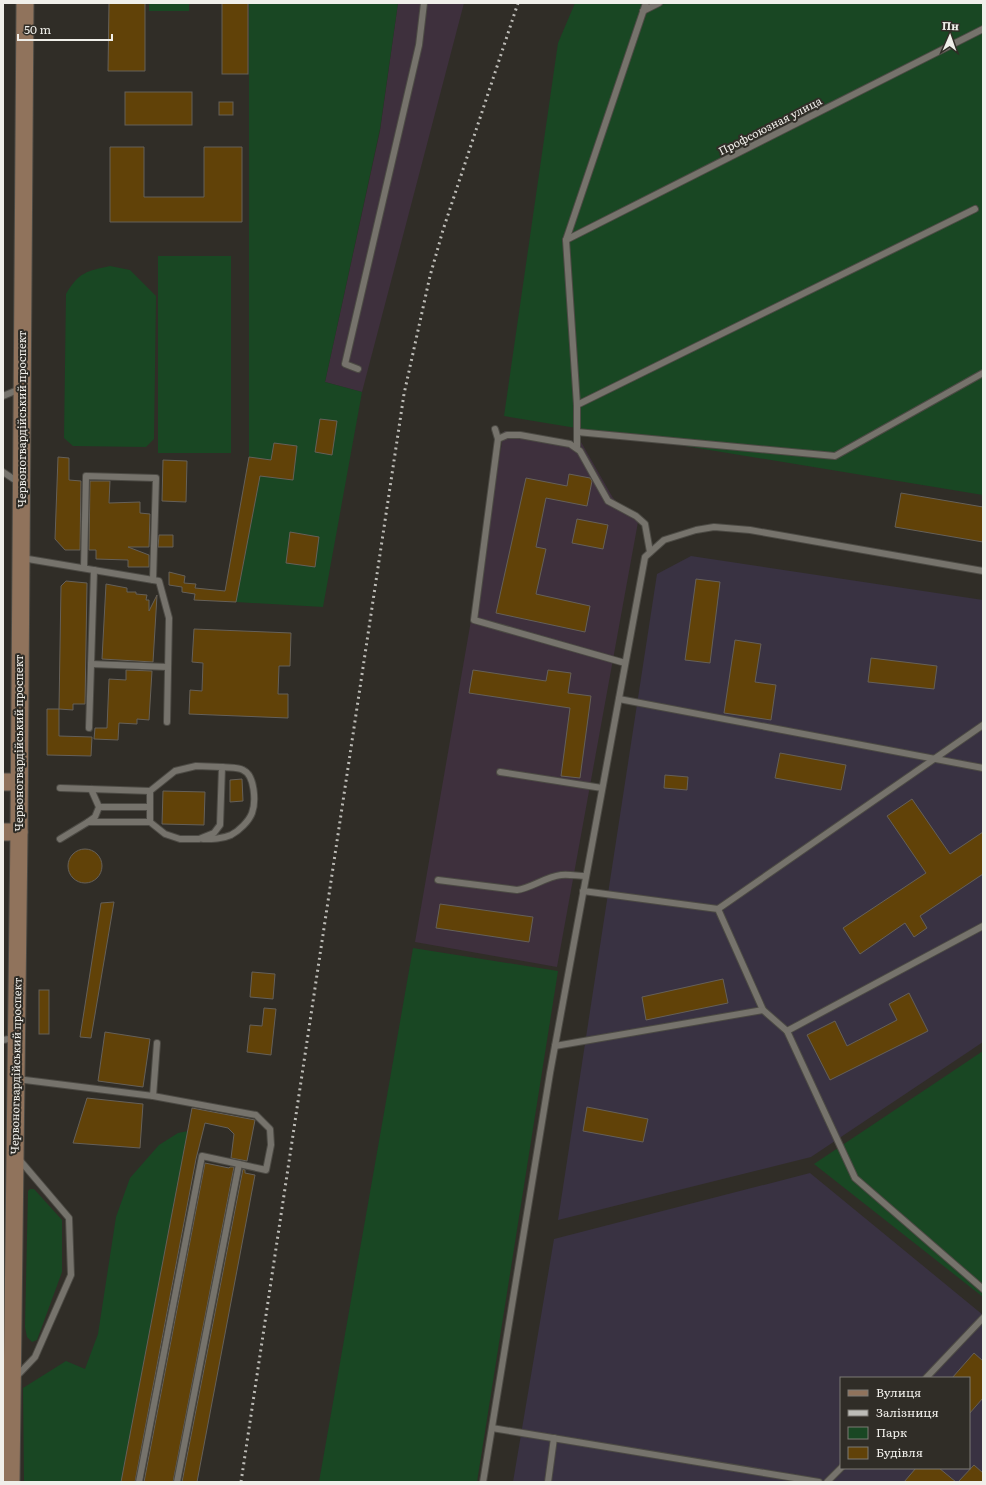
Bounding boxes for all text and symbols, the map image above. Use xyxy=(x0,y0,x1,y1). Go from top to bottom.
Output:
scale bar xyxy=(18,16,112,42)
north arrow xyxy=(930,16,970,56)
text: Пн xyxy=(942,17,959,33)
text: 50 m xyxy=(24,20,51,38)
street label: Профсоюзная улица xyxy=(715,92,824,158)
street label: Червоногвардійський проспект xyxy=(13,330,29,508)
street label: Червоногвардійський проспект xyxy=(10,654,26,832)
street label: Червоногвардійський проспект xyxy=(5,977,25,1155)
legend xyxy=(840,1377,970,1469)
text: Вулиця xyxy=(876,1383,921,1401)
text: Залізниця xyxy=(876,1403,939,1421)
text: Парк xyxy=(876,1423,907,1441)
text: Будівля xyxy=(876,1443,923,1461)

